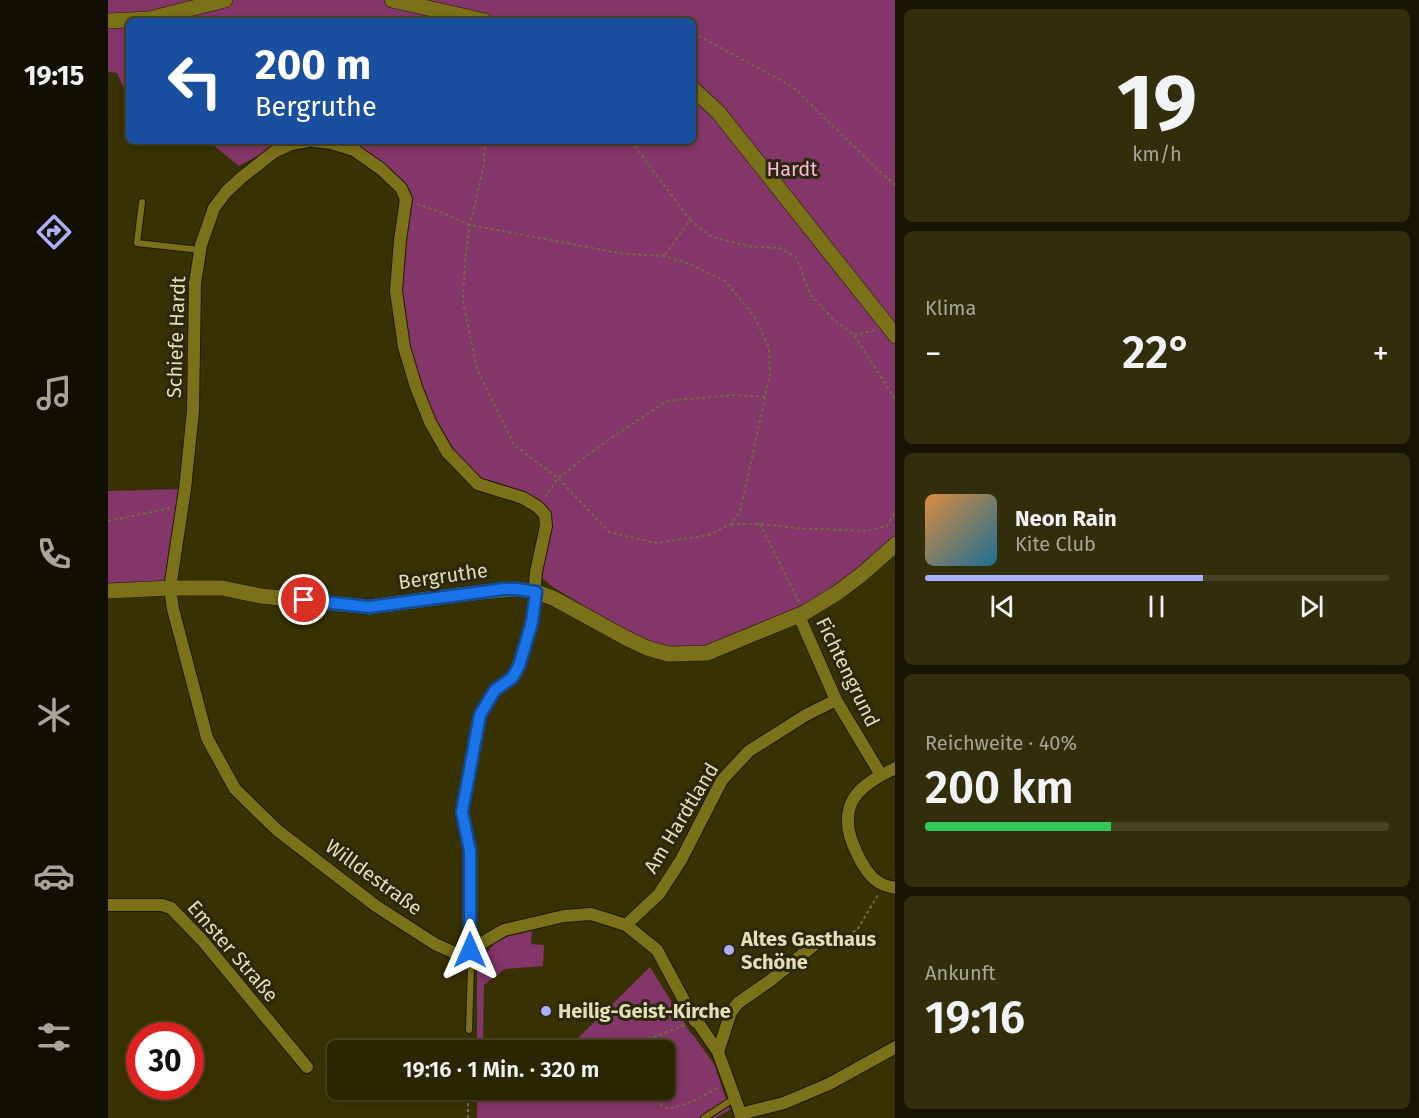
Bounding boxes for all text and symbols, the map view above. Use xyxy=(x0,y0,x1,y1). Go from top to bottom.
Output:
text: 200 m xyxy=(255,40,371,90)
icon: left xyxy=(156,42,234,120)
text: 19 xyxy=(1117,56,1197,150)
text: 19:15 xyxy=(24,60,84,92)
text: Bergruthe xyxy=(255,91,377,123)
text: km/h xyxy=(1132,142,1182,166)
park label: Hardt xyxy=(767,157,818,181)
icon: directions xyxy=(33,211,75,253)
street label: Schiefe Hardt xyxy=(162,275,190,398)
text: Klima xyxy=(925,296,976,320)
text: 22° xyxy=(1122,326,1192,380)
text: − xyxy=(925,334,942,374)
text: + xyxy=(1373,334,1389,374)
icon: music xyxy=(33,372,75,414)
text: Neon Rain xyxy=(1015,505,1117,532)
text: Kite Club xyxy=(1015,532,1096,556)
icon: phone xyxy=(33,533,75,575)
street label: Bergruthe xyxy=(397,558,489,594)
pin xyxy=(278,574,329,625)
icon: arrive xyxy=(287,583,320,616)
icon: previous xyxy=(986,590,1019,623)
icon: pause xyxy=(1140,590,1173,623)
icon: next xyxy=(1295,590,1328,623)
street label: Fichtengrund xyxy=(811,613,885,731)
icon: climate xyxy=(33,694,75,736)
text: Reichweite · 40% xyxy=(925,731,1077,755)
street label: Am Hardtland xyxy=(639,758,723,878)
text: 200 km xyxy=(925,761,1074,815)
street label: Willdestraße xyxy=(321,834,427,920)
icon: car xyxy=(33,855,75,897)
street label: Emster Straße xyxy=(182,895,284,1007)
position arrow xyxy=(438,918,502,982)
place label: Altes Gasthaus Schöne xyxy=(740,927,877,974)
marker: Altes Gasthaus Schöne xyxy=(722,943,736,957)
text: Ankunft xyxy=(925,961,996,985)
text: 19:16 xyxy=(925,991,1025,1045)
place label: Heilig-Geist-Kirche xyxy=(558,999,731,1023)
marker: Heilig-Geist-Kirche xyxy=(539,1004,553,1018)
icon: filters xyxy=(33,1016,75,1058)
speed limit sign: 30 xyxy=(126,1022,204,1100)
text: 19:16 · 1 Min. · 320 m xyxy=(403,1056,600,1083)

